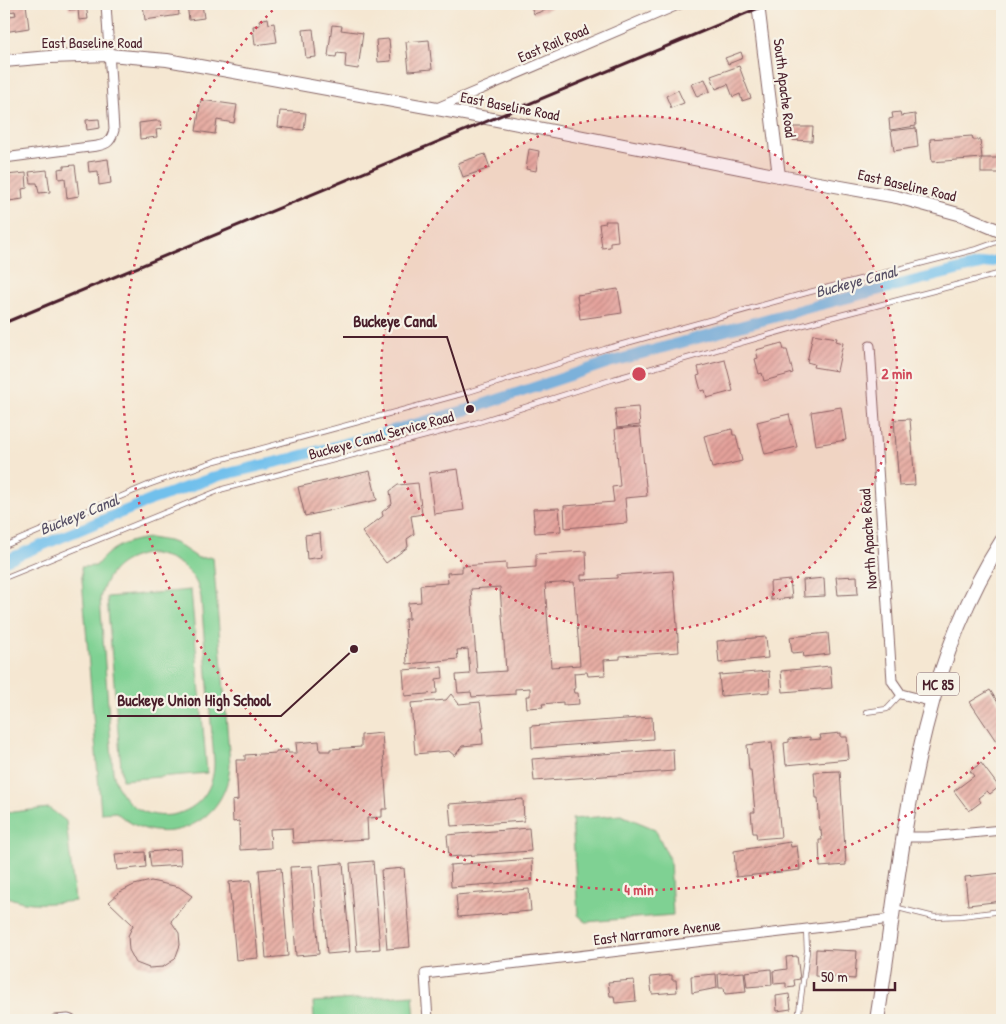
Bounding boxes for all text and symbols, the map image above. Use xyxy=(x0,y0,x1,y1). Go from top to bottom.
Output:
street label: East Rail Road xyxy=(514,19,592,67)
street label: East Baseline Road xyxy=(42,32,142,53)
street label: South Apache Road xyxy=(769,37,802,139)
street label: East Baseline Road xyxy=(459,86,561,126)
street label: East Baseline Road xyxy=(856,163,958,207)
water label: Buckeye Canal xyxy=(813,259,900,302)
callout: Buckeye Canal xyxy=(343,306,447,337)
text: Buckeye Canal xyxy=(353,310,437,333)
text: 2 min xyxy=(882,363,913,384)
centre of rings xyxy=(630,365,648,383)
street label: Buckeye Canal Service Road xyxy=(306,405,456,464)
water label: Buckeye Canal xyxy=(36,488,122,540)
street label: North Apache Road xyxy=(854,488,882,590)
road number: MC 85 xyxy=(917,672,959,696)
callout: Buckeye Union High School xyxy=(107,685,281,716)
text: Buckeye Union High School xyxy=(117,689,272,712)
text: 4 min xyxy=(624,879,654,900)
street label: East Narramore Avenue xyxy=(592,914,722,950)
scale bar xyxy=(814,959,895,991)
text: 50 m xyxy=(821,966,848,987)

